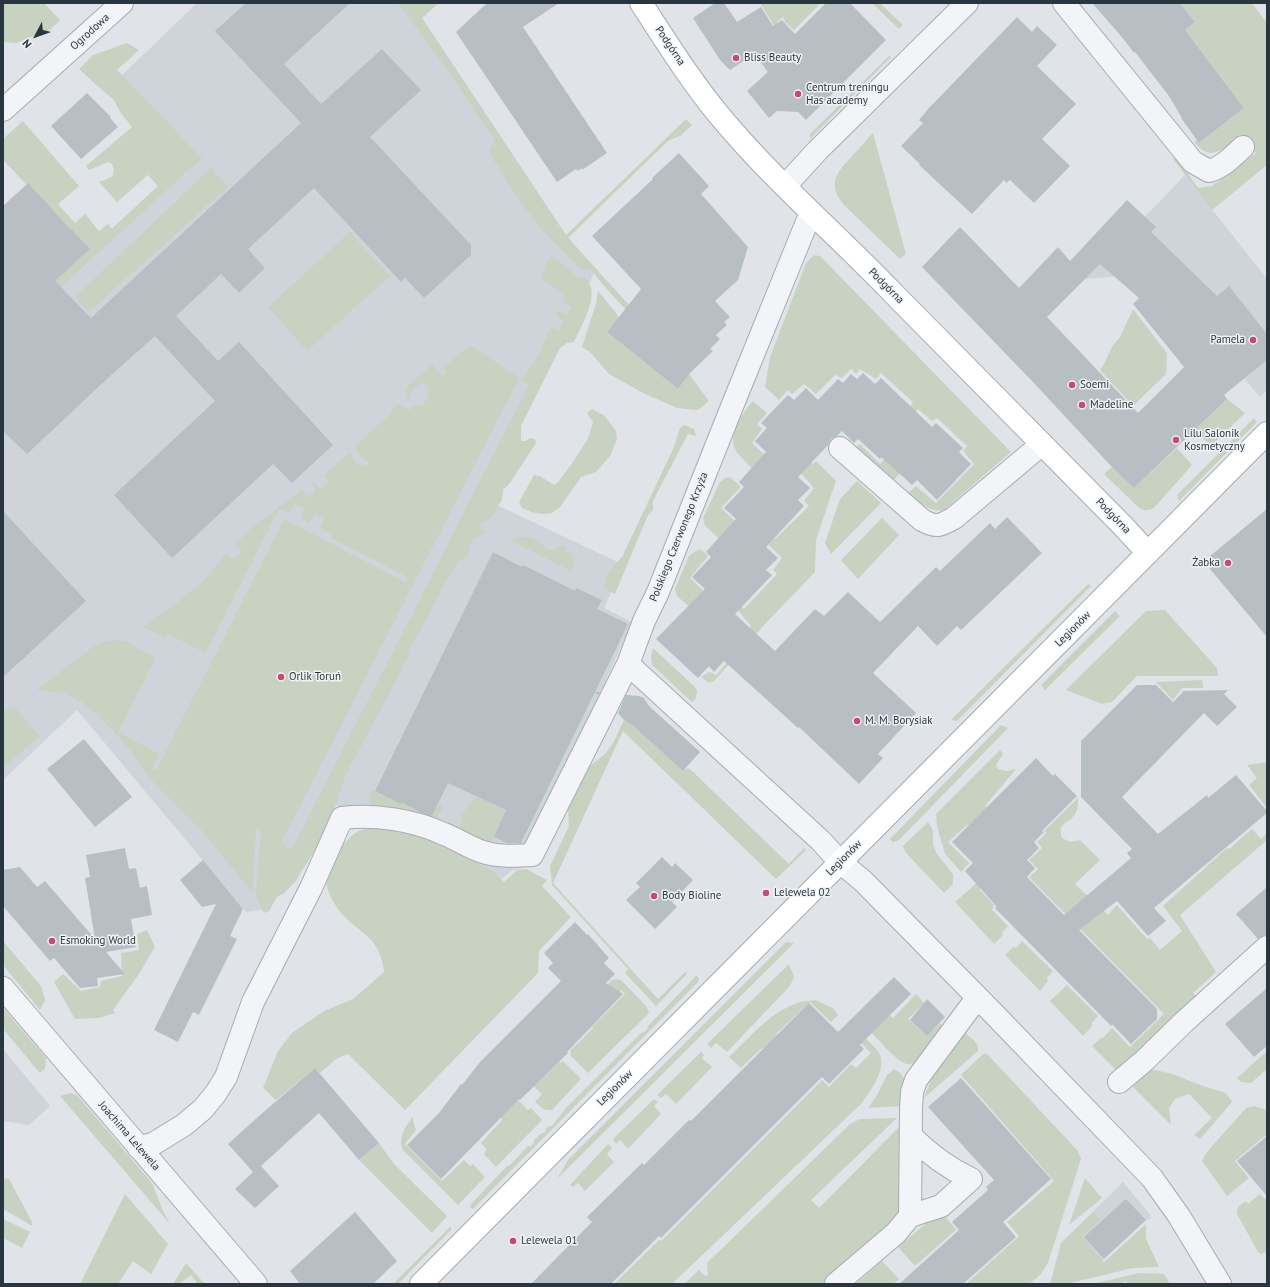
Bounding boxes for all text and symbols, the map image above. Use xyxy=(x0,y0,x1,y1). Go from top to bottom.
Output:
street label: Ogrodowa xyxy=(68,11,112,53)
north arrow xyxy=(16,16,56,56)
street label: Podgórna xyxy=(652,24,688,68)
text: N xyxy=(19,37,35,51)
place label: Bliss Beauty xyxy=(744,51,801,65)
marker: Bliss Beauty xyxy=(731,53,741,63)
place label: Centrum treningu Has academy xyxy=(806,81,889,107)
marker: Centrum treningu Has academy xyxy=(793,89,803,99)
street label: Podgórna xyxy=(866,266,906,306)
place label: Pamela xyxy=(1211,333,1245,347)
marker: Pamela xyxy=(1248,335,1258,345)
place label: Soemi xyxy=(1080,378,1109,392)
marker: Soemi xyxy=(1067,380,1077,390)
place label: Madeline xyxy=(1090,398,1133,412)
marker: Madeline xyxy=(1077,400,1087,410)
place label: Lilu Salonik Kosmetyczny xyxy=(1184,427,1245,453)
marker: Lilu Salonik Kosmetyczny xyxy=(1171,435,1181,445)
street label: Polskiego Czerwonego Krzyża xyxy=(647,470,711,604)
street label: Podgórna xyxy=(1093,495,1133,537)
place label: Żabka xyxy=(1192,556,1220,570)
marker: Żabka xyxy=(1223,558,1233,568)
street label: Legionów xyxy=(1052,608,1094,650)
place label: Orlik Toruń xyxy=(289,670,341,684)
marker: Orlik Toruń xyxy=(276,672,286,682)
place label: M. M. Borysiak xyxy=(865,714,932,728)
marker: M. M. Borysiak xyxy=(852,716,862,726)
street label: Legionów xyxy=(823,837,865,879)
place label: Lelewela 02 xyxy=(774,886,830,900)
marker: Lelewela 02 xyxy=(761,888,771,898)
place label: Body Bioline xyxy=(662,889,721,903)
marker: Body Bioline xyxy=(649,891,659,901)
place label: Esmoking World xyxy=(60,934,136,948)
marker: Esmoking World xyxy=(47,936,57,946)
street label: Legionów xyxy=(594,1067,636,1109)
street label: Joachima Lelewela xyxy=(95,1099,163,1173)
place label: Lelewela 01 xyxy=(521,1234,577,1248)
marker: Lelewela 01 xyxy=(508,1236,518,1246)

